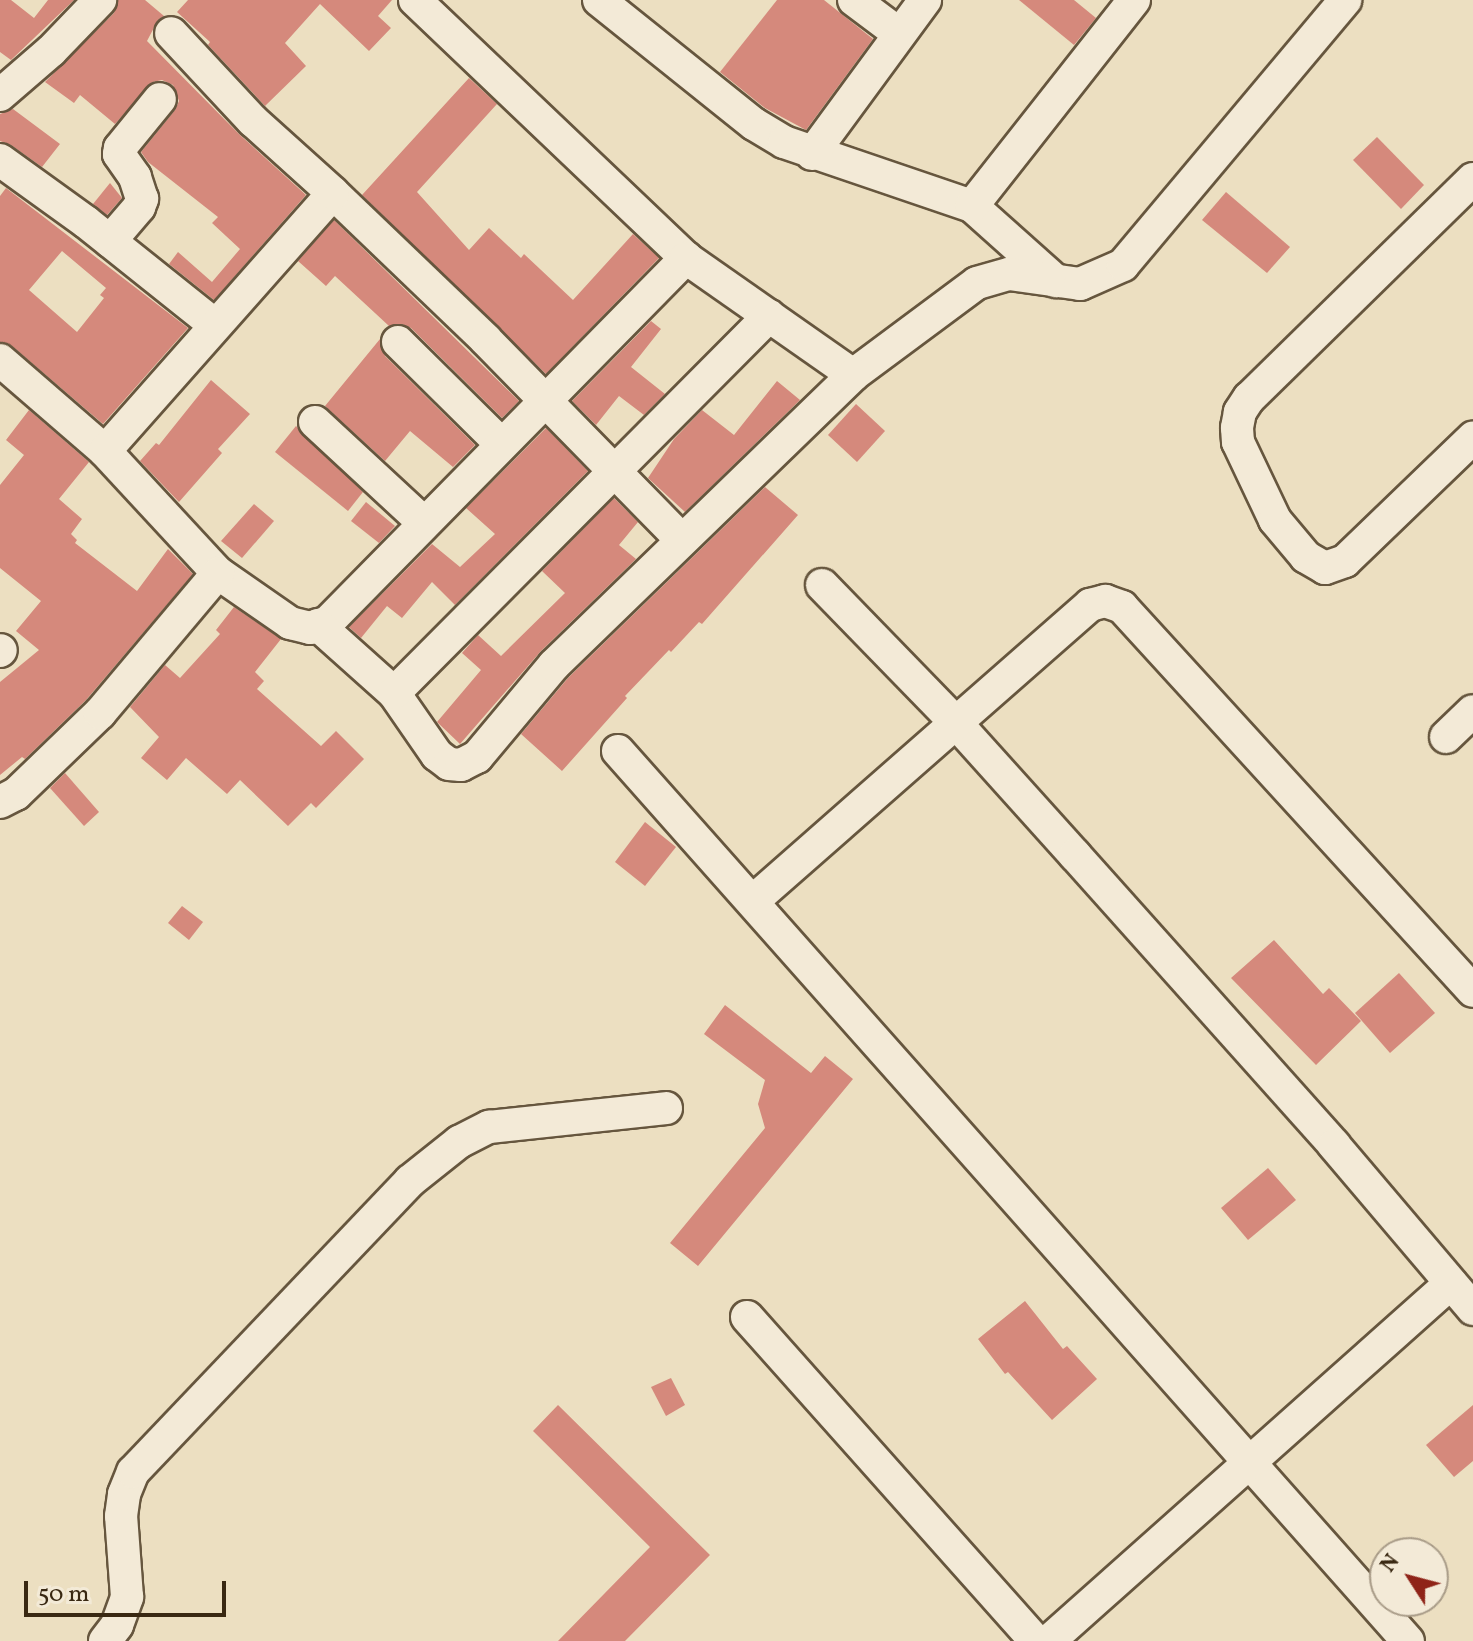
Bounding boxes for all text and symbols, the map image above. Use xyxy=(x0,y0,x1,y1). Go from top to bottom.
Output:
north arrow xyxy=(1369,1537,1449,1617)
text: N xyxy=(1374,1548,1408,1579)
scale bar xyxy=(28,1565,230,1615)
text: 50 m xyxy=(38,1578,90,1612)

